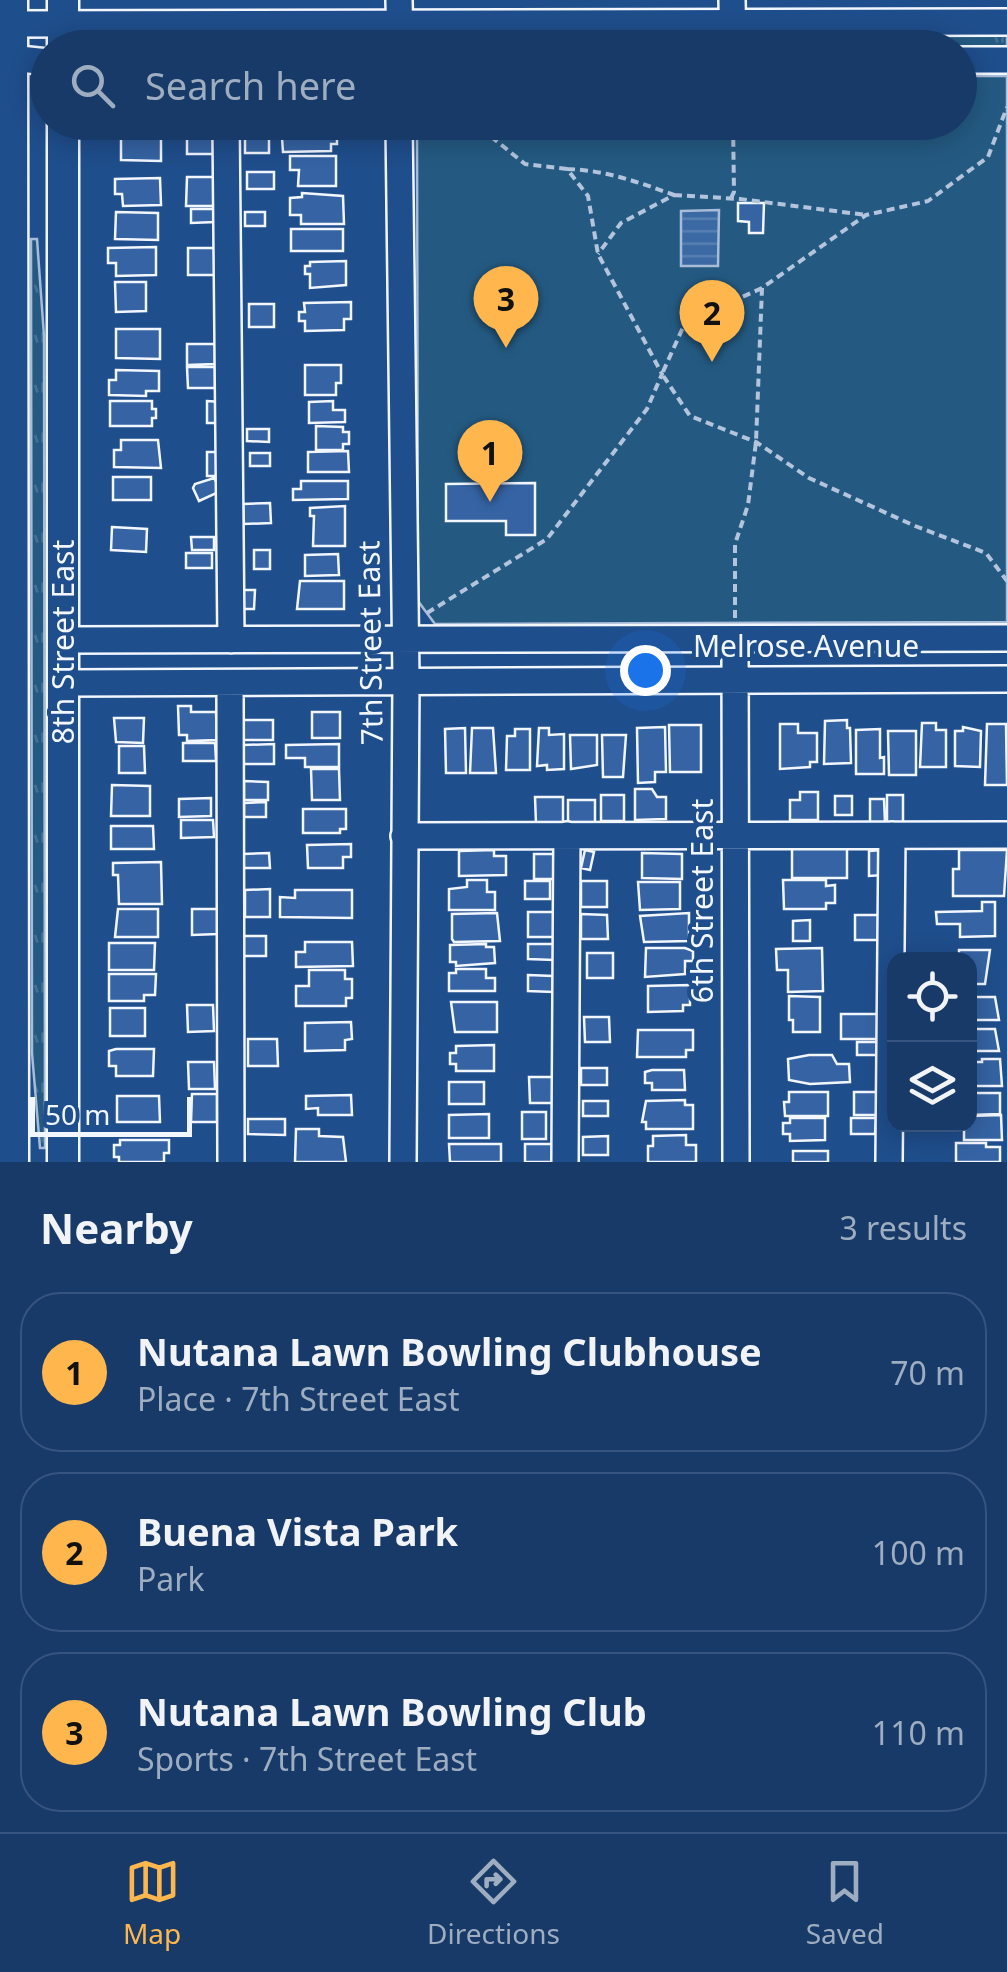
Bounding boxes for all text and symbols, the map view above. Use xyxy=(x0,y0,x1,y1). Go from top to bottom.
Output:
search box xyxy=(30,30,977,140)
icon: search xyxy=(65,58,120,113)
text: Search here xyxy=(145,59,356,111)
pin: 3 xyxy=(474,266,538,348)
pin: 2 xyxy=(680,280,744,362)
pin: 1 xyxy=(458,420,522,502)
street label: 8th Street East xyxy=(42,540,83,744)
street label: 7th Street East xyxy=(347,540,392,746)
street label: Melrose Avenue xyxy=(693,625,919,666)
your location xyxy=(620,645,671,696)
street label: 6th Street East xyxy=(681,799,722,1003)
map controls xyxy=(887,952,977,1132)
button: locate xyxy=(887,952,977,1042)
button: layers xyxy=(887,1042,977,1132)
scale bar xyxy=(30,1092,192,1136)
text: 50 m xyxy=(45,1095,111,1133)
text: Nearby xyxy=(40,1199,193,1256)
text: 3 results xyxy=(840,1206,967,1249)
text: Nutana Lawn Bowling Clubhouse xyxy=(137,1325,762,1377)
text: 1 xyxy=(65,1351,84,1394)
text: 70 m xyxy=(890,1351,965,1394)
text: Place · 7th Street East xyxy=(137,1377,459,1420)
text: Buena Vista Park xyxy=(137,1505,458,1557)
text: 2 xyxy=(65,1531,84,1574)
text: 100 m xyxy=(872,1531,965,1574)
text: Park xyxy=(137,1557,205,1600)
text: Nutana Lawn Bowling Club xyxy=(137,1685,647,1737)
text: 3 xyxy=(65,1711,84,1754)
text: 110 m xyxy=(872,1711,965,1754)
text: Sports · 7th Street East xyxy=(137,1737,477,1780)
tab: Map xyxy=(123,1854,181,1952)
tab: Directions xyxy=(427,1854,560,1952)
tab: Saved xyxy=(806,1854,884,1952)

